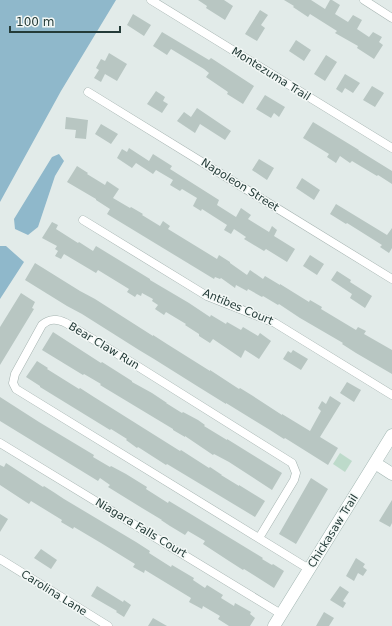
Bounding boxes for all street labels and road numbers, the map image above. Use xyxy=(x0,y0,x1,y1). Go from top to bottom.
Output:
street label: Montezuma Trail xyxy=(229,45,313,103)
street label: Napoleon Street xyxy=(199,156,282,214)
street label: Antibes Court xyxy=(201,286,276,328)
street label: Bear Claw Run xyxy=(66,320,142,372)
street label: Chickasaw Trail xyxy=(305,492,361,570)
street label: Niagara Falls Court xyxy=(93,496,190,561)
street label: Carolina Lane xyxy=(19,568,90,619)

